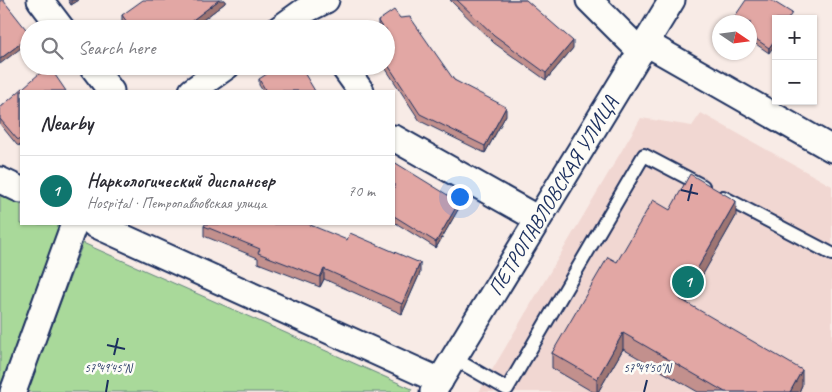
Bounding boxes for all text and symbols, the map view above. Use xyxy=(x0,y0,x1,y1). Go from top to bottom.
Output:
north arrow xyxy=(712,15,757,60)
map controls xyxy=(772,15,817,105)
button: + xyxy=(772,15,817,60)
search box xyxy=(20,20,395,75)
icon: search xyxy=(38,34,66,62)
text: Search here xyxy=(78,36,155,60)
button: − xyxy=(772,60,817,105)
street label: ПЕТРОПАВЛОВСКАЯ УЛИЦА xyxy=(482,91,624,300)
text: Nearby xyxy=(40,110,93,136)
text: Наркологический диспансер xyxy=(87,169,275,193)
text: 1 xyxy=(52,181,60,201)
text: 70 m xyxy=(348,181,375,201)
your location xyxy=(447,184,473,210)
text: Hospital · Петропавловская улица xyxy=(87,193,266,213)
pin: 1 xyxy=(672,263,704,301)
text: 57°49'45"N xyxy=(84,360,133,376)
text: 57°49'50"N xyxy=(623,360,672,376)

